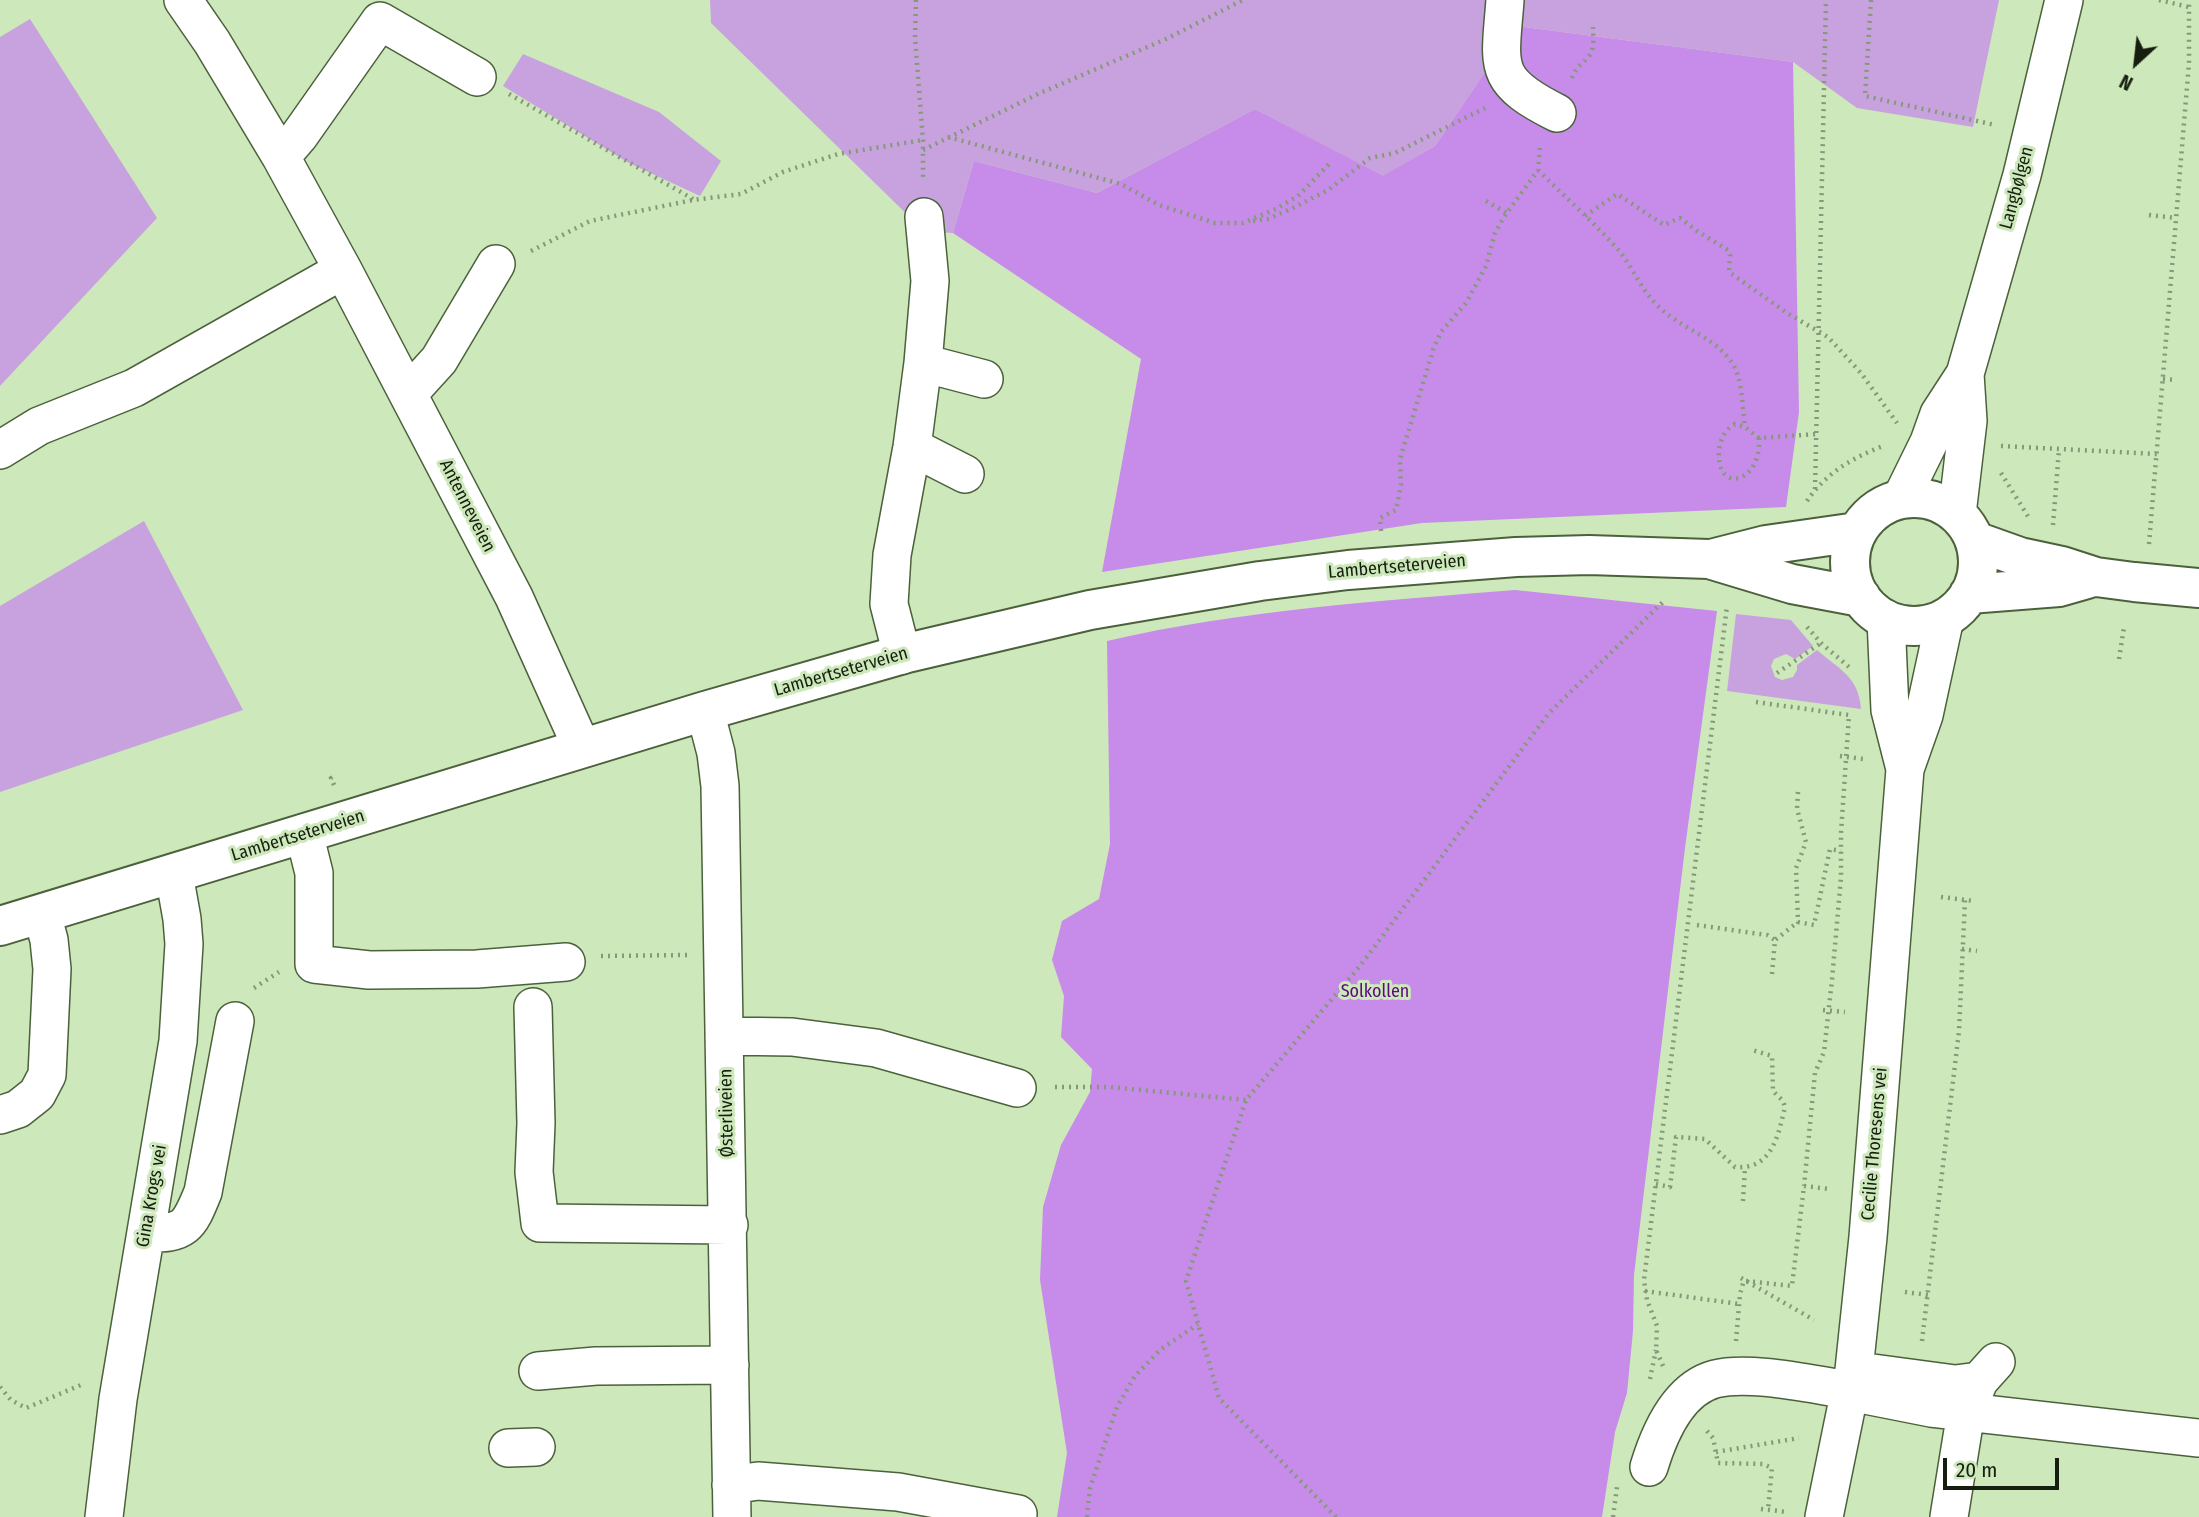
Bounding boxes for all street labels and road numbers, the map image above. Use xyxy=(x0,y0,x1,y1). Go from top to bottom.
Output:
street label: Langbølgen xyxy=(1996,144,2038,232)
street label: Antenneveien xyxy=(434,456,500,556)
street label: Lambertseterveien xyxy=(1327,550,1467,584)
street label: Lambertseterveien xyxy=(772,643,910,701)
street label: Lambertseterveien xyxy=(229,805,367,867)
street label: Cecilie Thoresens vei xyxy=(1858,1067,1892,1221)
street label: Østerliveien xyxy=(715,1068,739,1158)
street label: Gina Krogs vei xyxy=(132,1143,172,1249)

